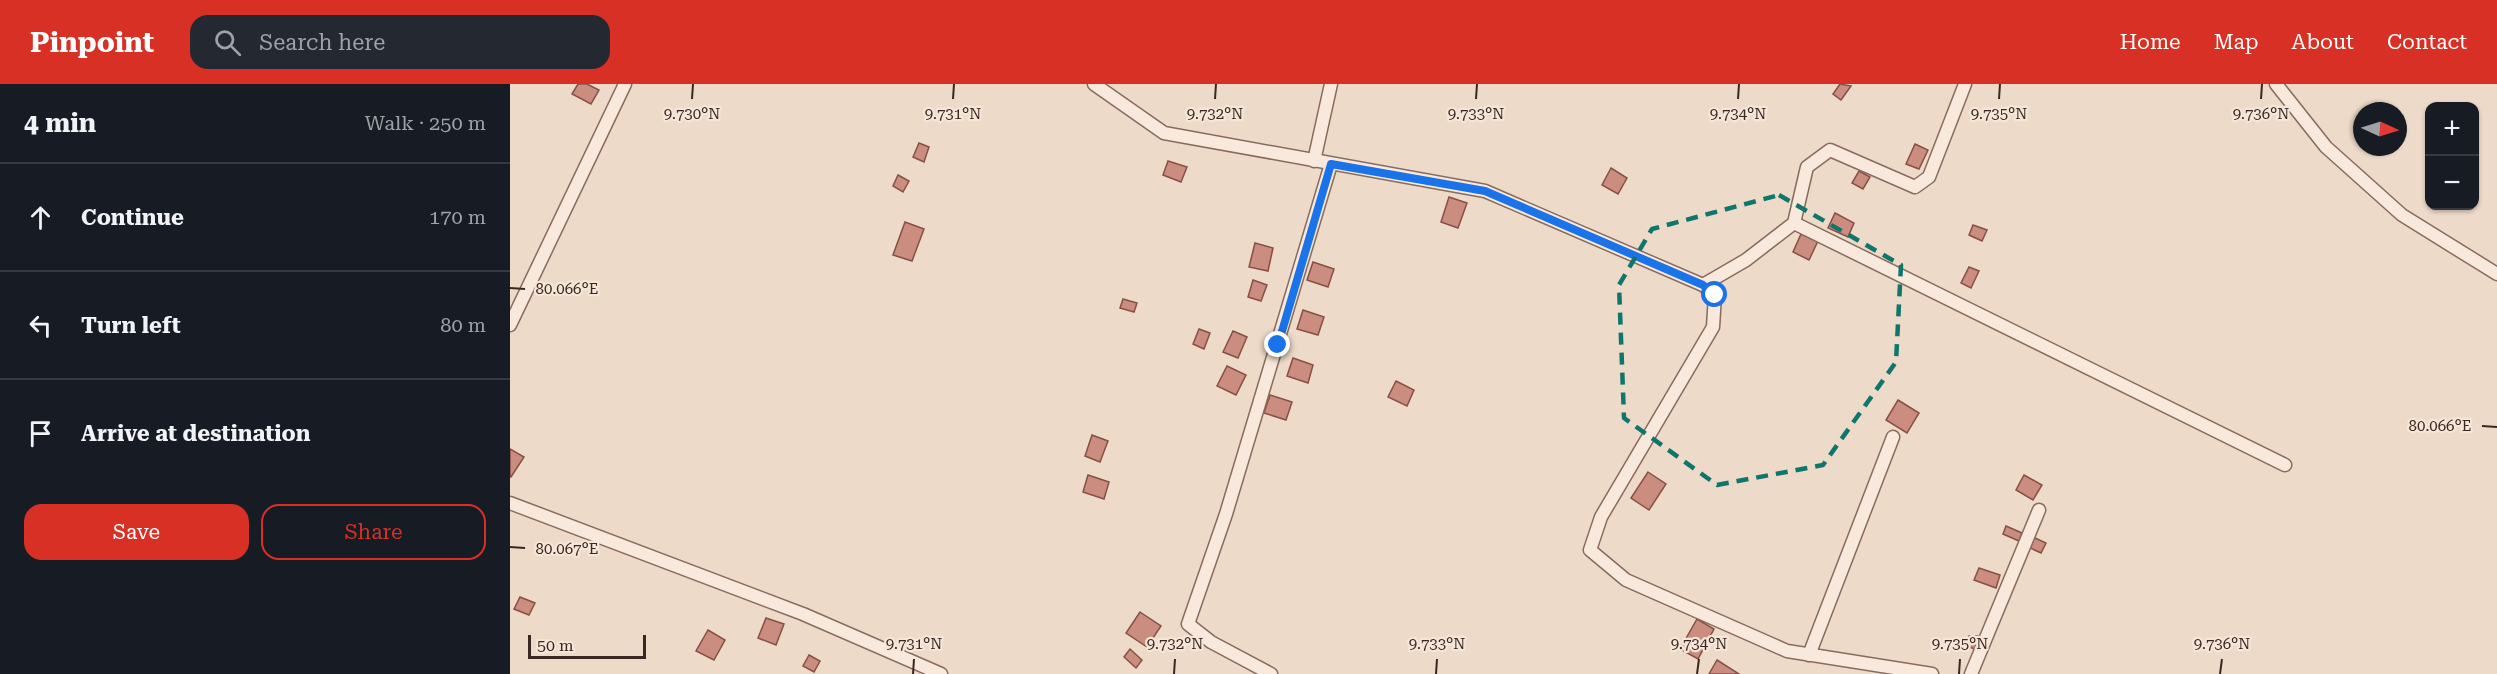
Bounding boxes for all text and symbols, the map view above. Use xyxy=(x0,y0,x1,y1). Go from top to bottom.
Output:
search box xyxy=(190,15,610,69)
text: Pinpoint xyxy=(30,26,154,59)
icon: search xyxy=(211,26,244,59)
text: Search here xyxy=(259,30,385,55)
text: Home xyxy=(2120,30,2181,54)
text: Map xyxy=(2214,30,2259,54)
text: About xyxy=(2292,30,2354,54)
text: Contact xyxy=(2387,30,2467,54)
north arrow xyxy=(2353,102,2407,156)
map controls xyxy=(2425,102,2479,210)
button: + xyxy=(2425,102,2479,156)
text: 9.730°N xyxy=(664,105,720,123)
text: 9.731°N xyxy=(925,105,981,123)
text: 9.732°N xyxy=(1187,105,1243,123)
text: 9.733°N xyxy=(1448,105,1504,123)
text: 9.734°N xyxy=(1710,105,1766,123)
text: 9.735°N xyxy=(1971,105,2027,123)
text: 9.736°N xyxy=(2233,105,2289,123)
text: 4 min xyxy=(24,108,96,138)
text: Walk · 250 m xyxy=(365,111,486,135)
button: − xyxy=(2425,156,2479,210)
icon: ahead xyxy=(24,201,57,234)
text: Continue xyxy=(81,205,184,230)
text: 170 m xyxy=(429,205,486,229)
text: 80.066°E xyxy=(536,280,598,298)
route start xyxy=(1701,281,1727,307)
icon: left xyxy=(24,309,57,342)
text: Turn left xyxy=(81,313,181,338)
text: 80 m xyxy=(440,313,486,337)
route end xyxy=(1264,331,1290,357)
icon: arrive xyxy=(24,417,57,450)
text: 80.066°E xyxy=(2409,417,2471,435)
text: Arrive at destination xyxy=(81,421,310,446)
button: Save xyxy=(24,504,249,560)
button: Share xyxy=(261,504,486,560)
text: 80.067°E xyxy=(536,540,598,558)
scale bar xyxy=(528,632,646,660)
text: 9.731°N xyxy=(886,635,942,653)
text: 9.732°N xyxy=(1147,635,1203,653)
text: 9.733°N xyxy=(1409,635,1465,653)
text: 9.734°N xyxy=(1671,635,1727,653)
text: 9.735°N xyxy=(1932,635,1988,653)
text: 9.736°N xyxy=(2194,635,2250,653)
text: 50 m xyxy=(537,636,574,655)

